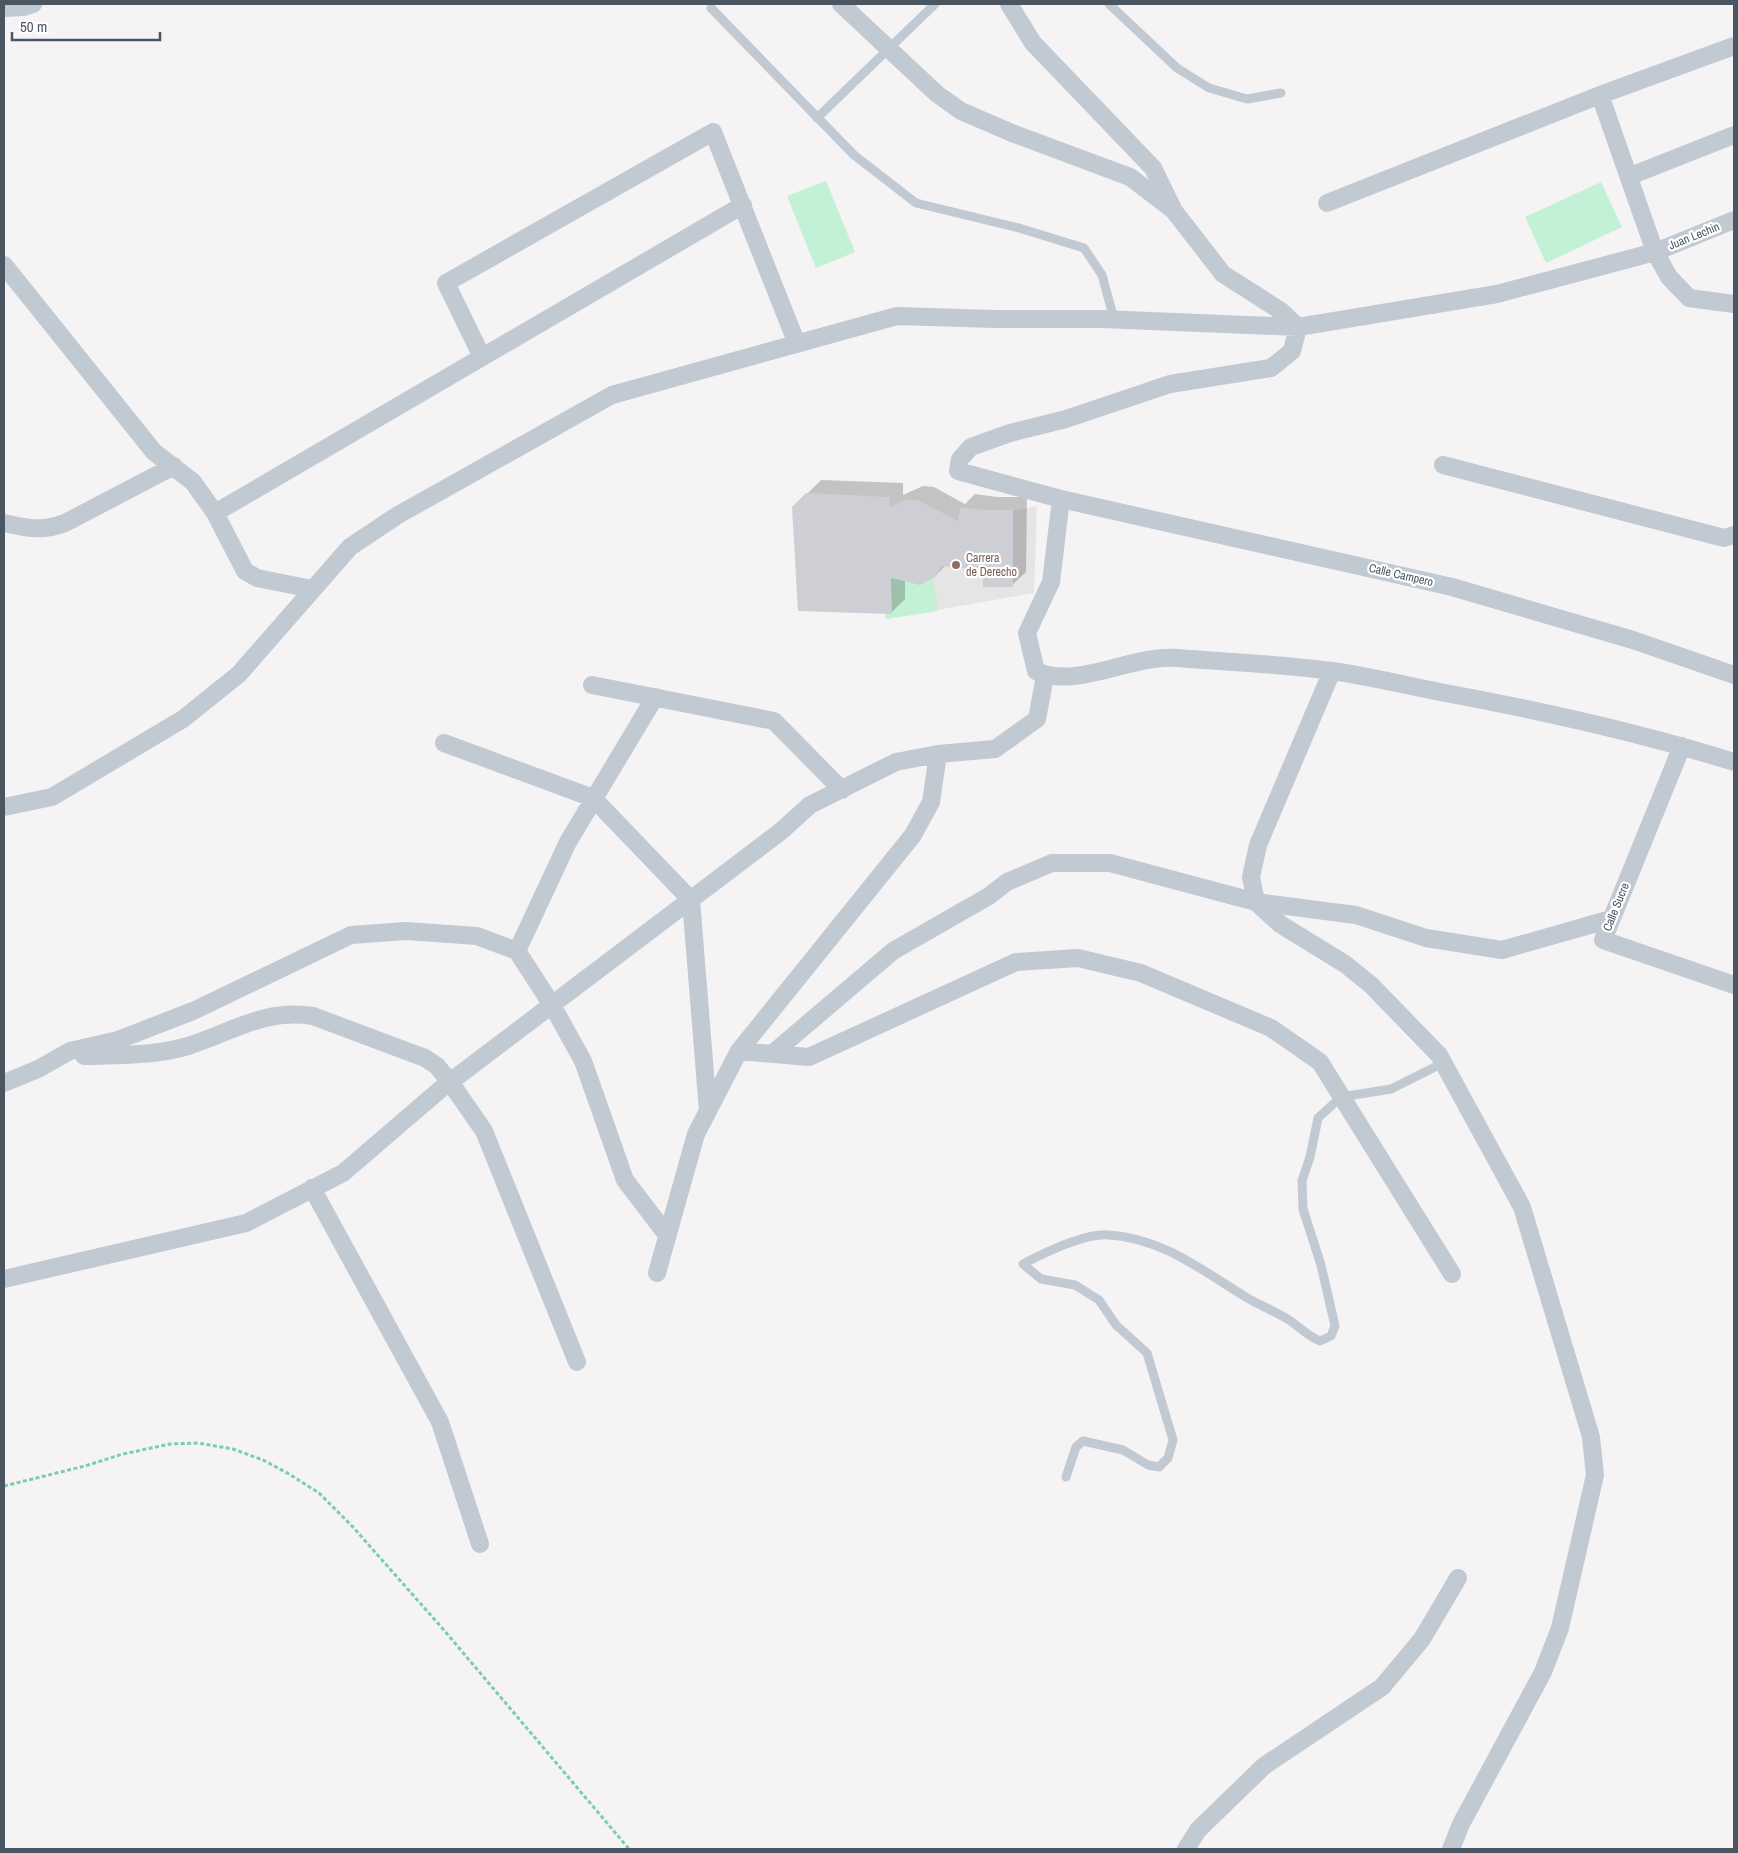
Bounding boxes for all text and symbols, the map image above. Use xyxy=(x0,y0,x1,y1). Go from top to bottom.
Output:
scale bar xyxy=(12,10,160,42)
text: 50 m xyxy=(20,16,47,37)
street label: Juan Lechin xyxy=(1666,219,1722,253)
place label: Carrera de Derecho xyxy=(966,550,1017,580)
marker: Carrera de Derecho xyxy=(950,559,962,571)
street label: Calle Campero xyxy=(1367,560,1435,590)
street label: Calle Sucre xyxy=(1599,880,1633,934)

